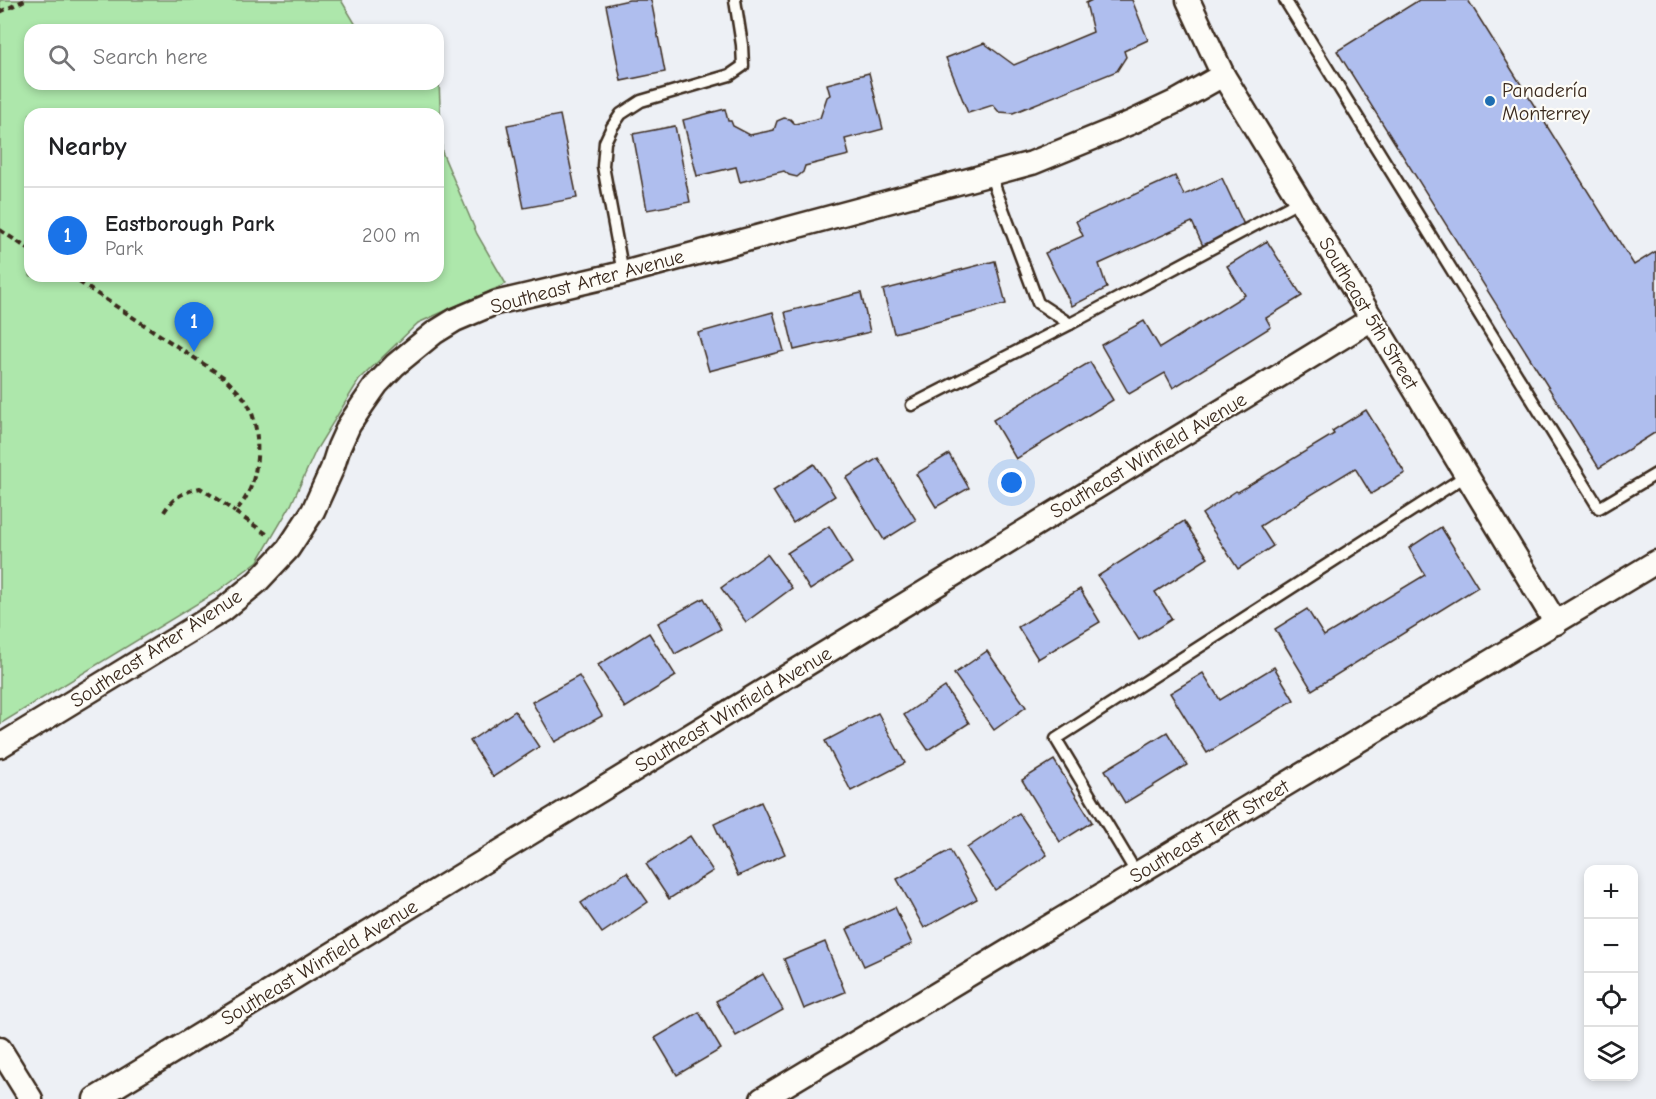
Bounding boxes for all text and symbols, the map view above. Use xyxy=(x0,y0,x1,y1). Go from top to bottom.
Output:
search box xyxy=(24,24,444,90)
icon: search xyxy=(45,41,78,74)
text: Search here xyxy=(93,44,208,70)
place label: Panadería Monterrey xyxy=(1502,79,1590,125)
marker: Panadería Monterrey xyxy=(1483,94,1497,108)
text: Nearby xyxy=(48,132,127,162)
text: Eastborough Park xyxy=(105,211,274,237)
text: 1 xyxy=(64,224,71,247)
text: 200 m xyxy=(362,224,420,247)
street label: Southeast 5th Street xyxy=(1314,233,1424,395)
text: Park xyxy=(105,237,143,260)
street label: Southeast Arter Avenue xyxy=(488,245,687,318)
pin: 1 xyxy=(174,302,214,352)
street label: Southeast Winfield Avenue xyxy=(1046,388,1251,523)
your location xyxy=(997,468,1026,497)
street label: Southeast Arter Avenue xyxy=(66,584,246,712)
street label: Southeast Winfield Avenue xyxy=(631,642,836,777)
street label: Southeast Tefft Street xyxy=(1125,774,1294,888)
map controls xyxy=(1584,865,1638,1081)
button: + xyxy=(1584,865,1638,919)
street label: Southeast Winfield Avenue xyxy=(217,895,422,1030)
button: − xyxy=(1584,919,1638,973)
button: locate xyxy=(1584,973,1638,1027)
button: layers xyxy=(1584,1027,1638,1081)

